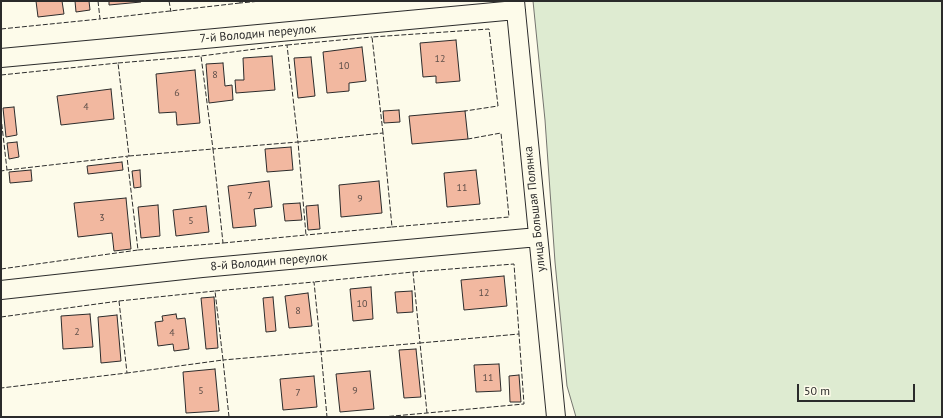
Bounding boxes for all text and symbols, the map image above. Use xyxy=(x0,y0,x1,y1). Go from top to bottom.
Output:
street label: 7-й Володин переулок xyxy=(199,22,317,46)
house number: 12 xyxy=(435,53,445,65)
house number: 10 xyxy=(339,60,349,72)
house number: 8 xyxy=(212,69,218,81)
house number: 6 xyxy=(174,87,180,99)
house number: 4 xyxy=(83,101,89,113)
street label: улица Большая Полянка xyxy=(521,146,549,272)
house number: 11 xyxy=(457,182,467,194)
house number: 7 xyxy=(247,190,253,202)
house number: 9 xyxy=(357,193,363,205)
house number: 3 xyxy=(99,212,105,224)
house number: 5 xyxy=(188,215,194,227)
street label: 8-й Володин переулок xyxy=(210,250,328,274)
house number: 12 xyxy=(479,287,489,299)
house number: 10 xyxy=(357,298,367,310)
house number: 8 xyxy=(295,305,301,317)
house number: 2 xyxy=(74,326,80,338)
house number: 4 xyxy=(169,327,175,339)
house number: 11 xyxy=(483,372,493,384)
scale bar xyxy=(799,376,917,402)
text: 50 m xyxy=(804,383,830,398)
house number: 5 xyxy=(198,385,204,397)
house number: 9 xyxy=(352,385,358,397)
house number: 7 xyxy=(295,387,301,399)

